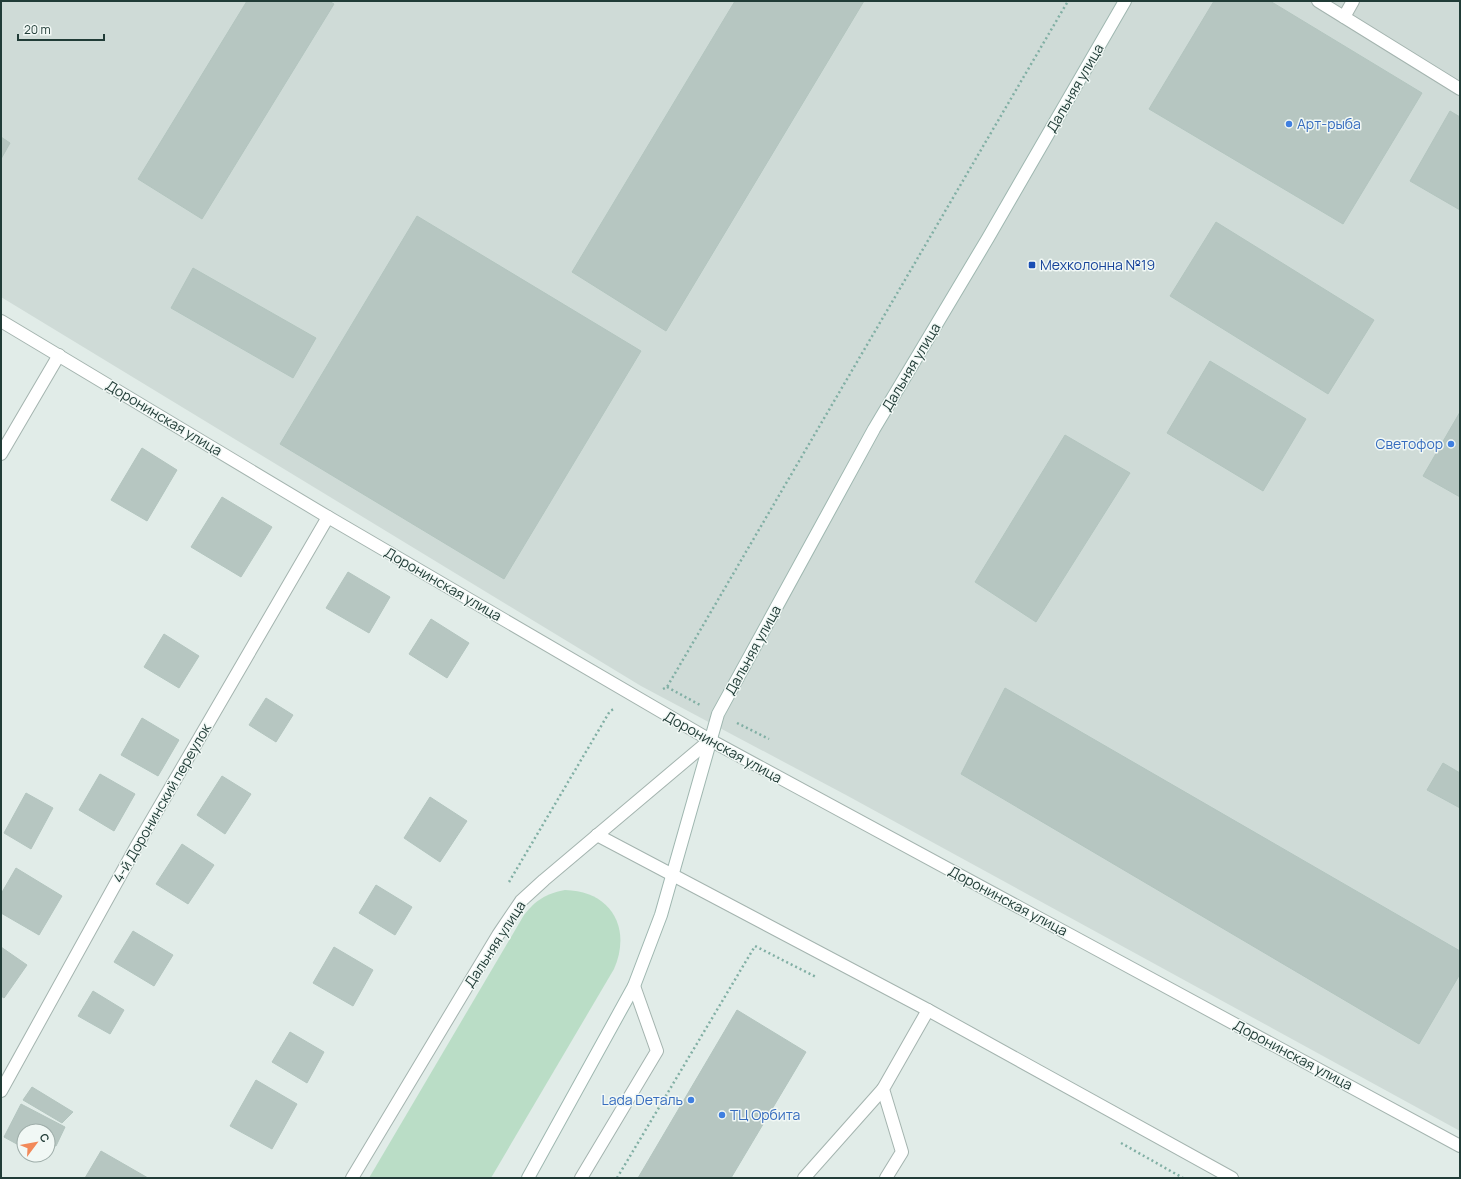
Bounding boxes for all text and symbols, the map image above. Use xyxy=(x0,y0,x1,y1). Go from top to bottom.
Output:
scale bar xyxy=(18,16,104,42)
text: 20 m xyxy=(24,21,51,38)
street label: Дальняя улица xyxy=(1041,40,1108,136)
place label: Арт-рыба xyxy=(1297,114,1361,133)
marker: Арт-рыба xyxy=(1284,119,1294,129)
place label: Мехколонна №19 xyxy=(1040,255,1155,274)
marker: Мехколонна №19 xyxy=(1027,260,1037,270)
street label: Дальняя улица xyxy=(877,319,944,414)
street label: Доронинская улица xyxy=(103,375,226,460)
place label: Светофор xyxy=(1376,434,1443,453)
marker: Светофор xyxy=(1446,439,1456,449)
street label: Доронинская улица xyxy=(381,542,505,625)
street label: Дальняя улица xyxy=(720,602,785,698)
street label: Доронинская улица xyxy=(661,706,786,787)
street label: 4-й Доронинский переулок xyxy=(108,719,216,886)
street label: Доронинская улица xyxy=(945,861,1071,940)
street label: Дальняя улица xyxy=(460,897,530,991)
street label: Доронинская улица xyxy=(1230,1015,1356,1094)
place label: Lada Dеталь xyxy=(602,1090,683,1109)
marker: Lada Dеталь xyxy=(686,1095,696,1105)
place label: ТЦ Орбита xyxy=(730,1105,800,1124)
marker: ТЦ Орбита xyxy=(717,1110,727,1120)
north arrow xyxy=(16,1123,56,1163)
text: С xyxy=(36,1130,53,1145)

